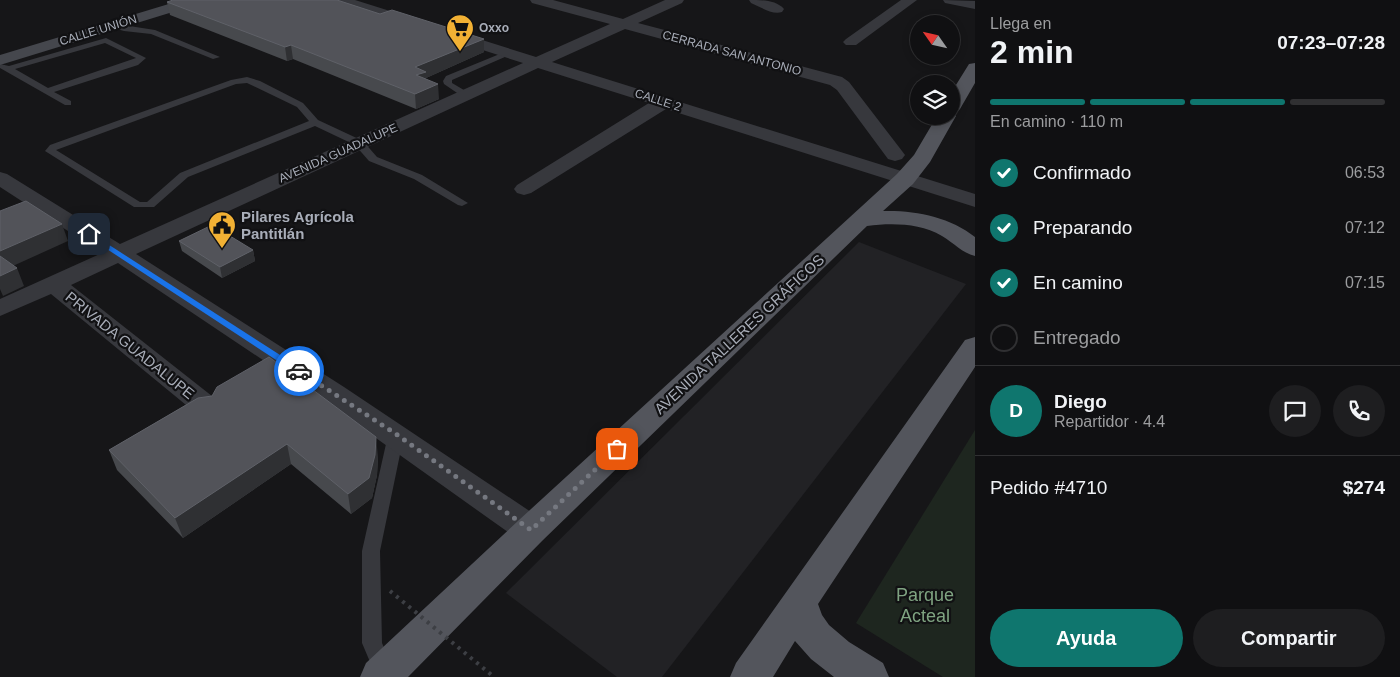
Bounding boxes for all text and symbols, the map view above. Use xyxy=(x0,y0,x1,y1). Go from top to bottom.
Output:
street label: CALLE UNIÓN xyxy=(57,11,138,48)
supermarket icon: Oxxo xyxy=(445,13,475,52)
north arrow xyxy=(910,15,960,65)
map controls xyxy=(910,15,960,125)
text: Llega en xyxy=(990,15,1051,32)
place label: Oxxo xyxy=(479,21,509,35)
street label: CERRADA SAN ANTONIO xyxy=(661,28,803,78)
text: 07:23–07:28 xyxy=(1277,32,1385,53)
text: 2 min xyxy=(990,34,1074,70)
button: layers xyxy=(910,75,960,125)
street label: CALLE 2 xyxy=(633,86,683,114)
text: En camino · 110 m xyxy=(990,113,1123,130)
street label: AVENIDA GUADALUPE xyxy=(276,120,400,186)
icon: check xyxy=(990,159,1018,187)
text: Confirmado xyxy=(1033,162,1131,183)
text: 06:53 xyxy=(1345,164,1385,181)
place label: Pilares Agrícola Pantitlán xyxy=(241,208,354,242)
public building icon: Pilares Agrícola Pantitlán xyxy=(207,210,237,249)
pin xyxy=(68,213,110,255)
icon: check xyxy=(990,214,1018,242)
text: Preparando xyxy=(1033,217,1132,238)
text: 07:12 xyxy=(1345,219,1385,236)
icon: home xyxy=(75,220,103,248)
street label: AVENIDA TALLERES GRÁFICOS xyxy=(651,251,827,417)
icon: check xyxy=(990,269,1018,297)
text: En camino xyxy=(1033,272,1123,293)
text: 07:15 xyxy=(1345,274,1385,291)
street label: PRIVADA GUADALUPE xyxy=(62,288,198,402)
text: Entregado xyxy=(1033,327,1121,348)
courier xyxy=(274,346,324,396)
icon: car xyxy=(285,357,313,385)
button: chat xyxy=(1269,385,1321,437)
button: phone xyxy=(1333,385,1385,437)
text: Diego xyxy=(1054,391,1107,412)
text: D xyxy=(1009,400,1023,421)
text: Repartidor · 4.4 xyxy=(1054,413,1165,430)
pin xyxy=(596,428,638,470)
icon: bag xyxy=(603,435,631,463)
text: Pedido #4710 xyxy=(990,477,1107,498)
text: $274 xyxy=(1343,477,1385,498)
park label: Parque Acteal xyxy=(896,585,954,626)
button: Ayuda xyxy=(990,609,1183,667)
button: Compartir xyxy=(1193,609,1385,667)

